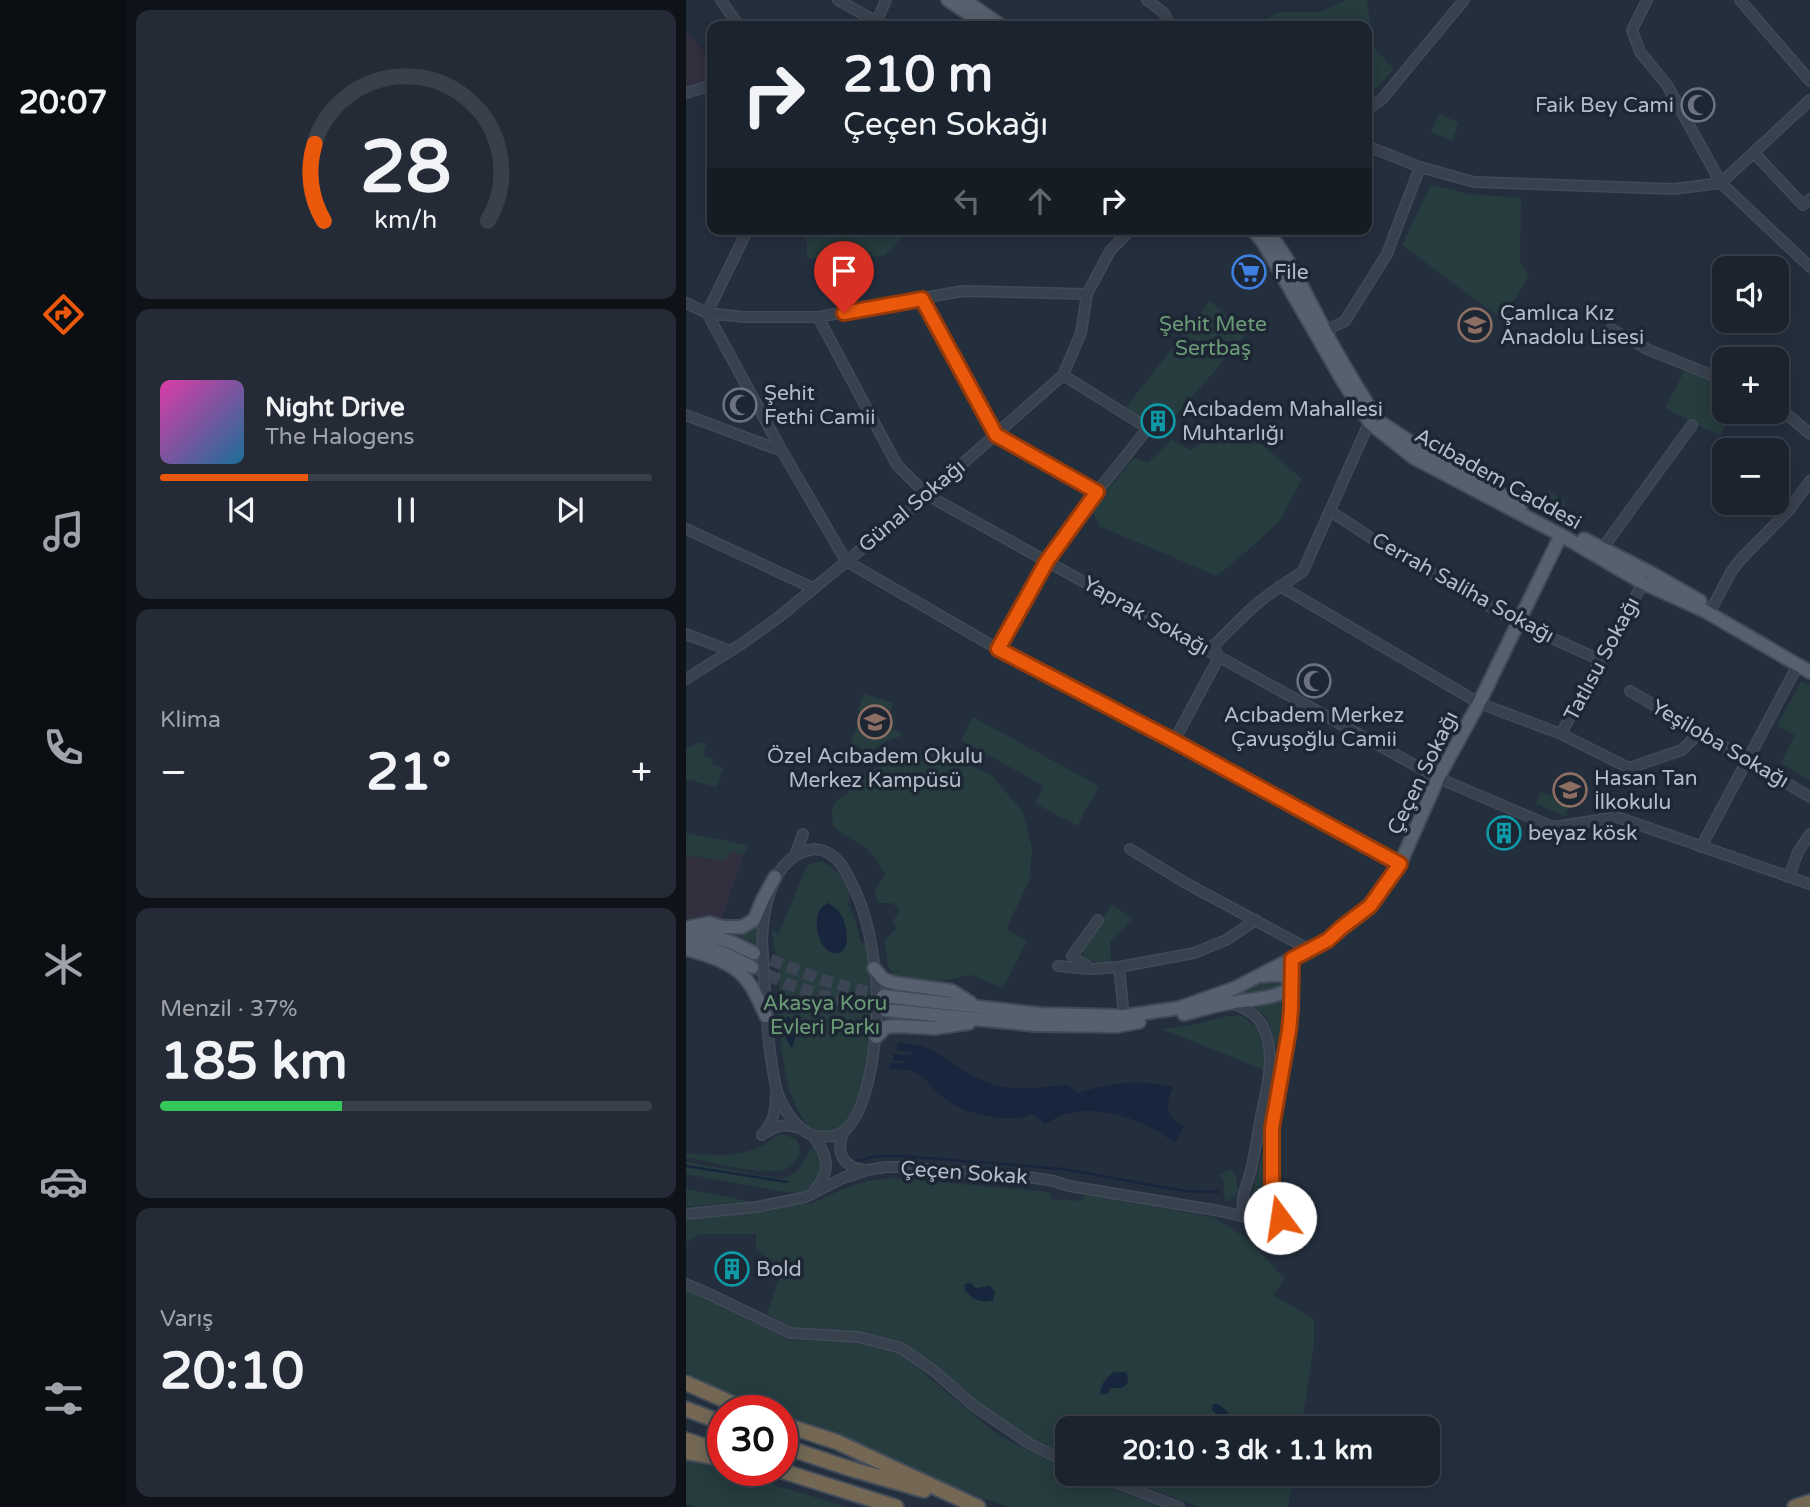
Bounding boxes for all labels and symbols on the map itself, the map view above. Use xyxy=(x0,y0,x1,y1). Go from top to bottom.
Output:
mosque icon: Faik Bey Cami xyxy=(1679,86,1717,124)
place label: Faik Bey Cami xyxy=(1535,93,1674,118)
pin xyxy=(814,241,874,313)
supermarket icon: File xyxy=(1230,253,1268,291)
place label: File xyxy=(1274,260,1309,285)
place label: Çamlıca Kız Anadolu Lisesi xyxy=(1500,301,1644,350)
school or university icon: Çamlıca Kız Anadolu Lisesi xyxy=(1456,306,1494,344)
park label: Şehit Mete Sertbaş xyxy=(1159,312,1267,361)
place label: Şehit Fethi Camii xyxy=(764,381,875,430)
mosque icon: Şehit Fethi Camii xyxy=(721,386,759,424)
place label: Acıbadem Mahallesi Muhtarlığı xyxy=(1182,397,1383,446)
building icon: Acıbadem Mahallesi Muhtarlığı xyxy=(1139,402,1177,440)
street label: Acıbadem Caddesi xyxy=(1410,423,1586,535)
street label: Günal Sokağı xyxy=(854,454,970,558)
street label: Cerrah Saliha Sokağı xyxy=(1367,527,1559,649)
street label: Yaprak Sokağı xyxy=(1078,571,1214,661)
street label: Tatlısu Sokağı xyxy=(1559,593,1645,725)
mosque icon: Acıbadem Merkez Çavuşoğlu Camii xyxy=(1295,662,1333,700)
street label: Yeşiloba Sokağı xyxy=(1647,694,1793,794)
school or university icon: Özel Acıbadem Okulu Merkez Kampüsü xyxy=(856,703,894,741)
place label: Acıbadem Merkez Çavuşoğlu Camii xyxy=(1224,703,1404,752)
street label: Çeçen Sokağı xyxy=(1382,707,1464,839)
place label: Özel Acıbadem Okulu Merkez Kampüsü xyxy=(767,744,983,793)
place label: Hasan Tan İlkokulu xyxy=(1594,766,1698,815)
school or university icon: Hasan Tan İlkokulu xyxy=(1551,771,1589,809)
building icon: beyaz kösk xyxy=(1485,814,1523,852)
place label: beyaz kösk xyxy=(1528,821,1637,846)
park label: Akasya Koru Evleri Parkı xyxy=(763,991,887,1040)
street label: Çeçen Sokak xyxy=(899,1156,1029,1190)
position arrow xyxy=(1243,1181,1317,1255)
building icon: Bold xyxy=(713,1250,751,1288)
place label: Bold xyxy=(756,1257,802,1282)
speed limit sign: 30 xyxy=(707,1395,798,1486)

